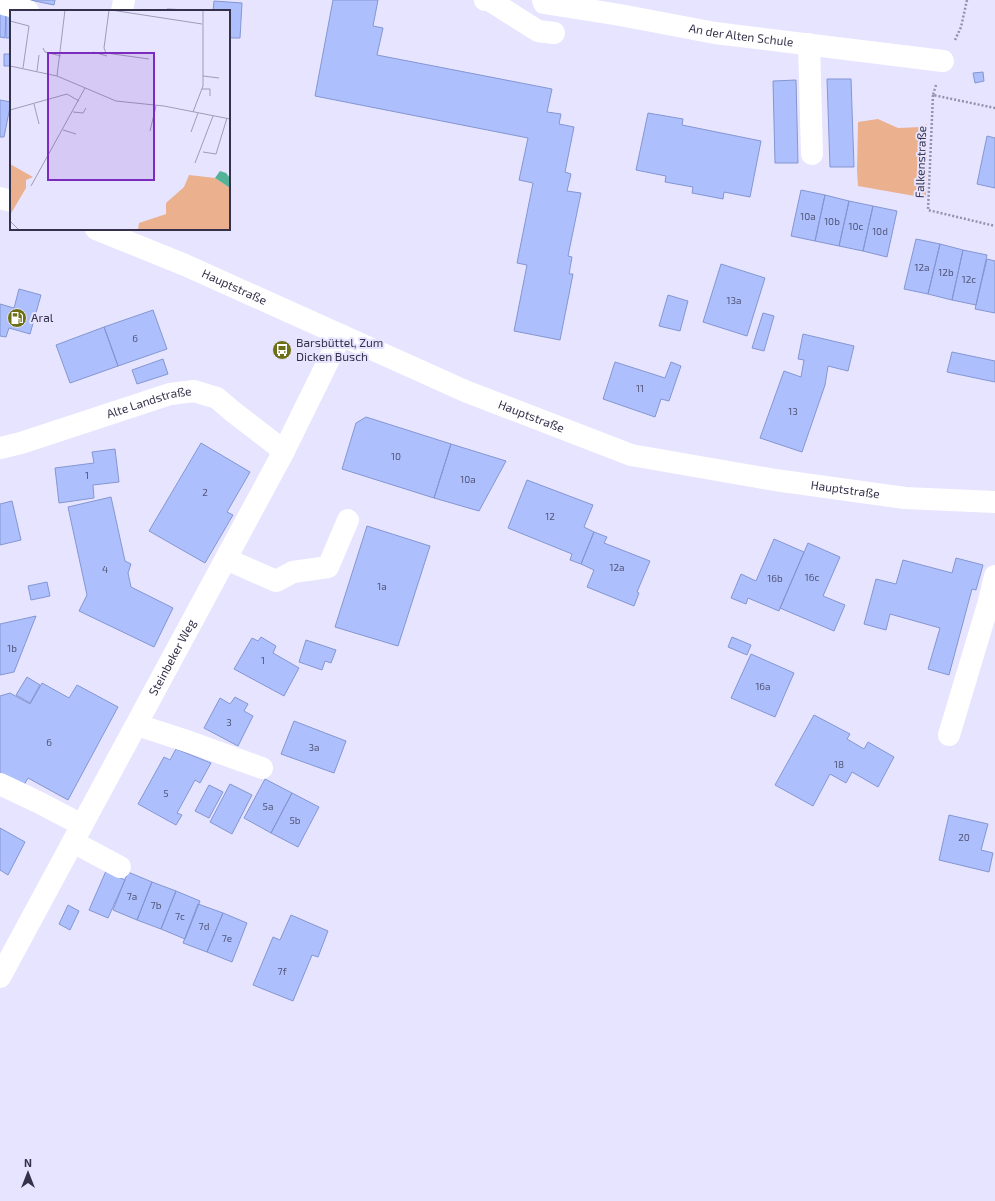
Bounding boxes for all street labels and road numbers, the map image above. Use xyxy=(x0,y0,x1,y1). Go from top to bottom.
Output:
street label: An der Alten Schule xyxy=(688,20,794,49)
street label: Falkenstraße xyxy=(912,126,928,198)
street label: Hauptstraße xyxy=(200,266,269,307)
street label: Alte Landstraße xyxy=(104,383,192,420)
street label: Hauptstraße xyxy=(497,397,567,435)
street label: Hauptstraße xyxy=(810,477,881,500)
street label: Steinbeker Weg xyxy=(145,616,198,698)

